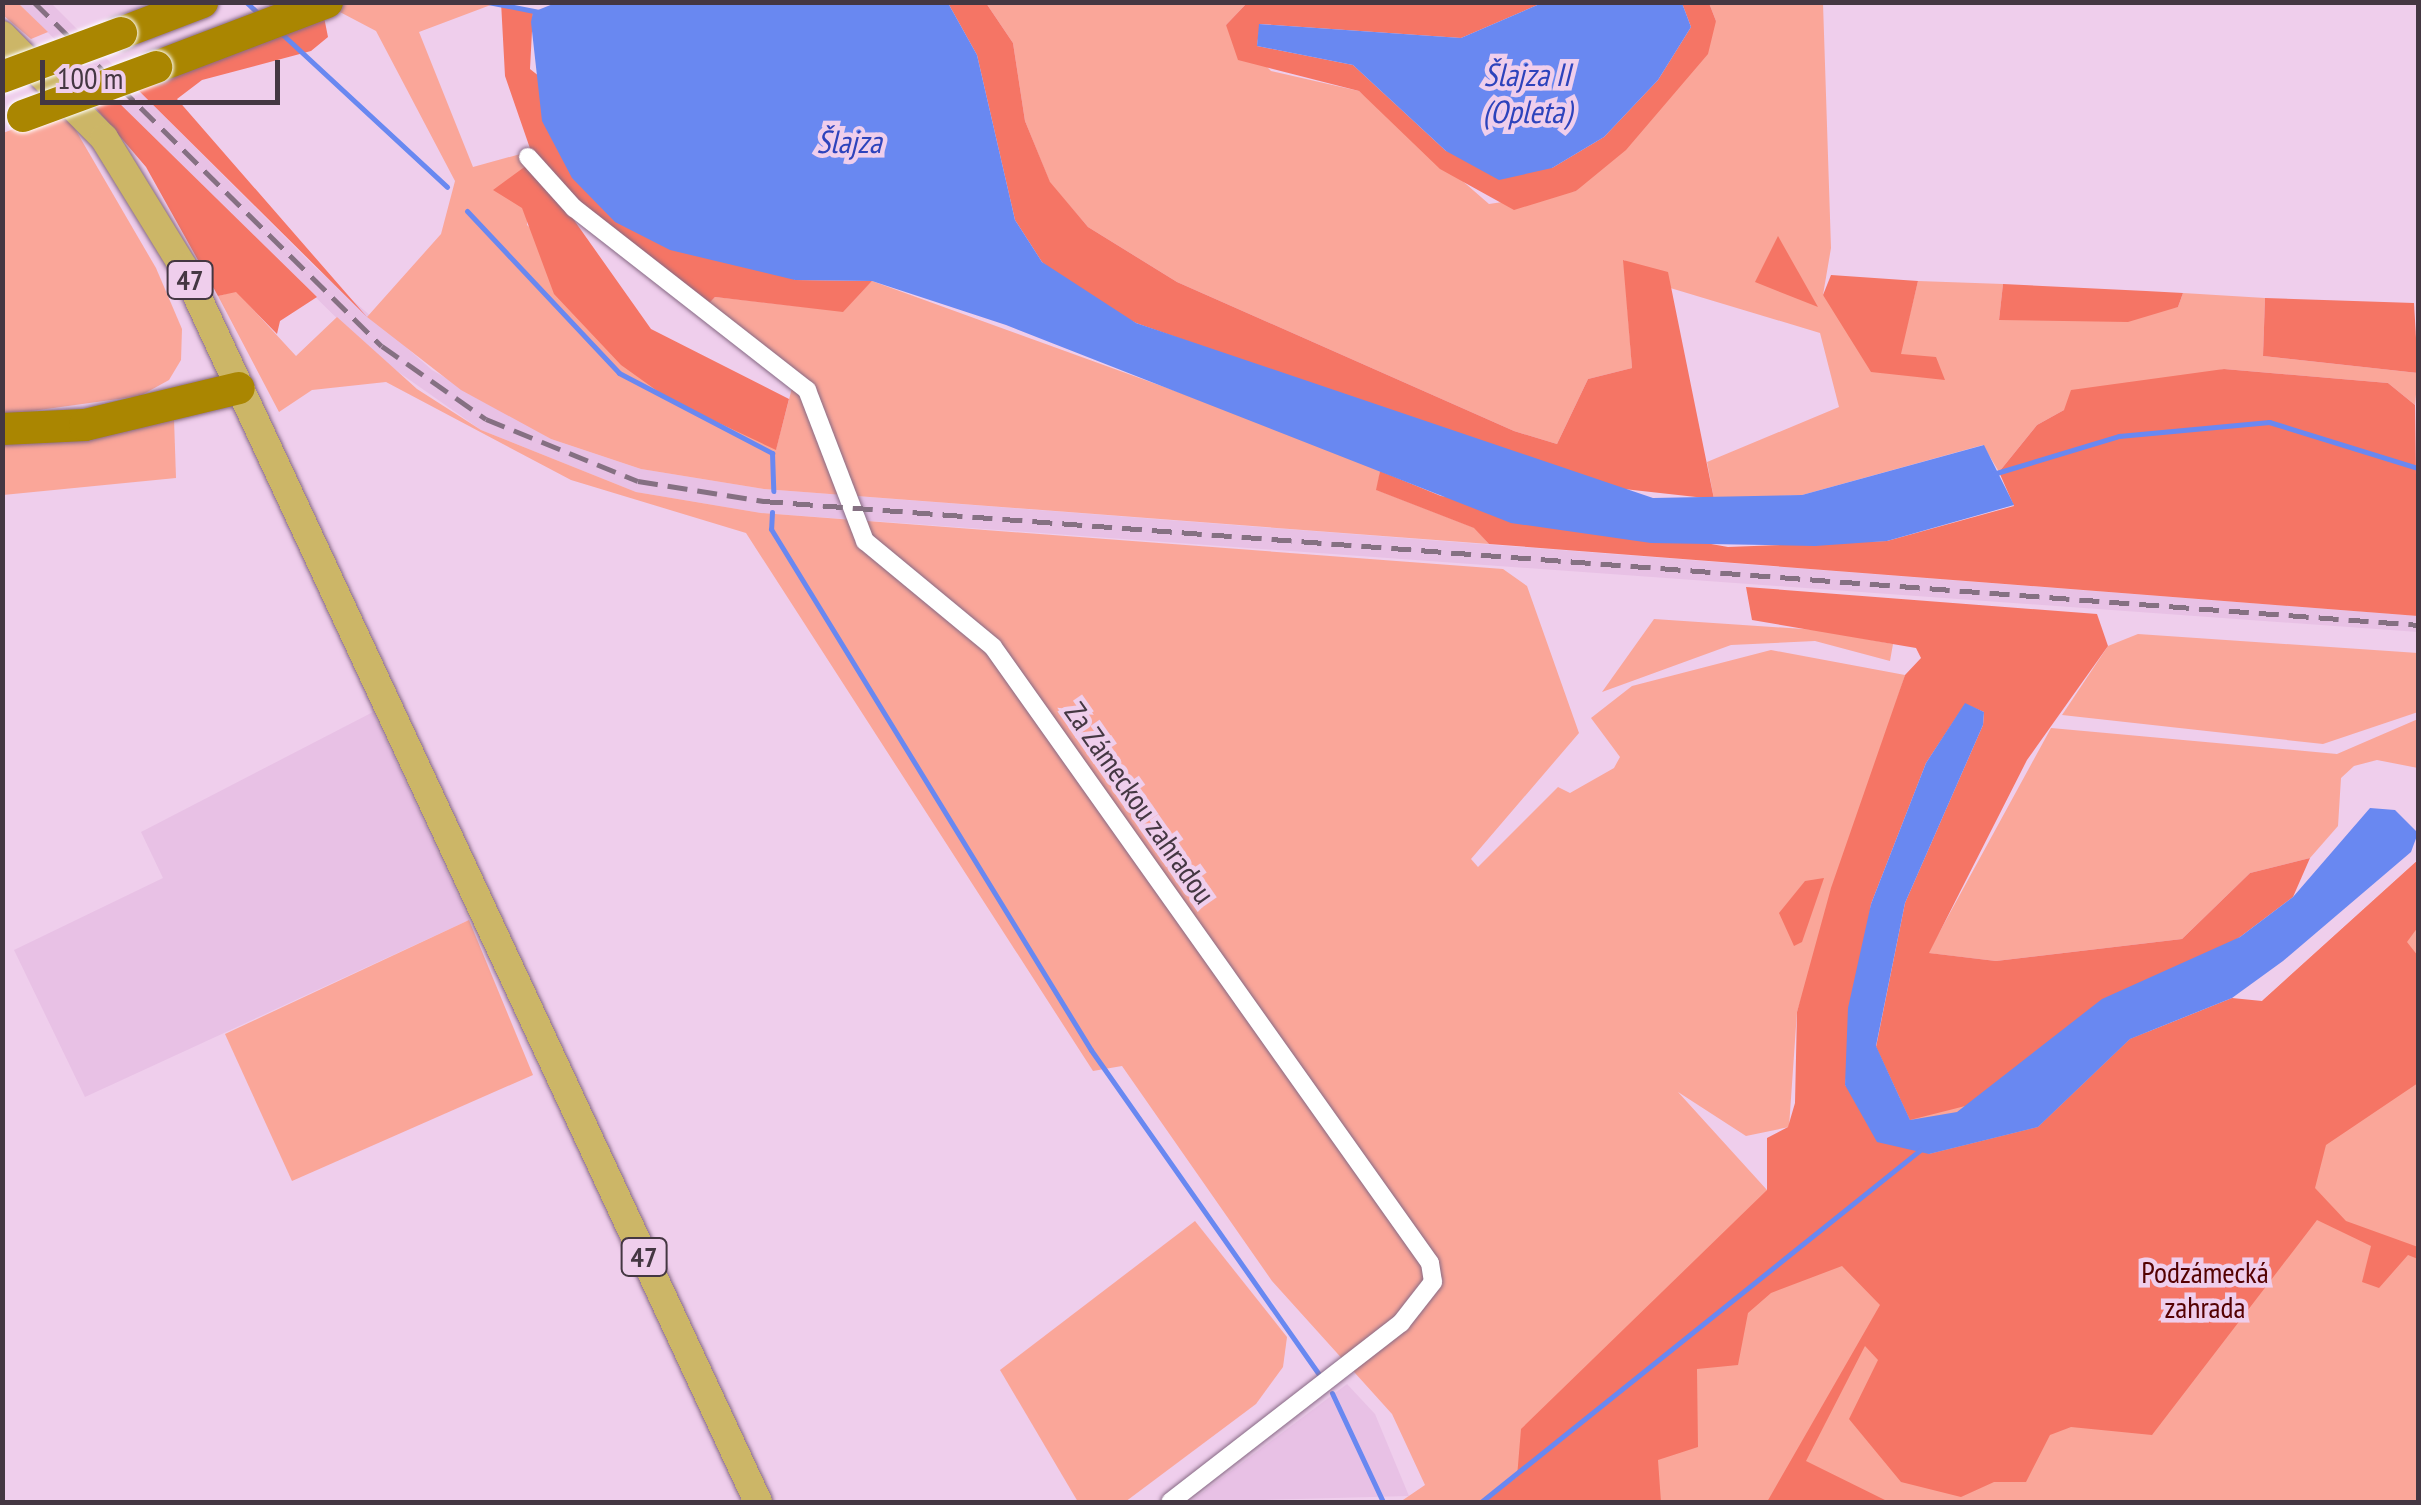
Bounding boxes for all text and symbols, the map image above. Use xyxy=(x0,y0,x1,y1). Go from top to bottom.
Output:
scale bar xyxy=(45,40,285,102)
water label: Šlajza II (Opleta) xyxy=(1483,56,1571,131)
text: 100 m xyxy=(57,58,123,97)
water label: Šlajza xyxy=(816,122,882,160)
road number: 47 xyxy=(165,257,215,303)
street label: Za Zámeckou zahradou xyxy=(1057,695,1223,911)
road number: 47 xyxy=(619,1234,669,1280)
park label: Podzámecká zahrada xyxy=(2141,1254,2269,1324)

